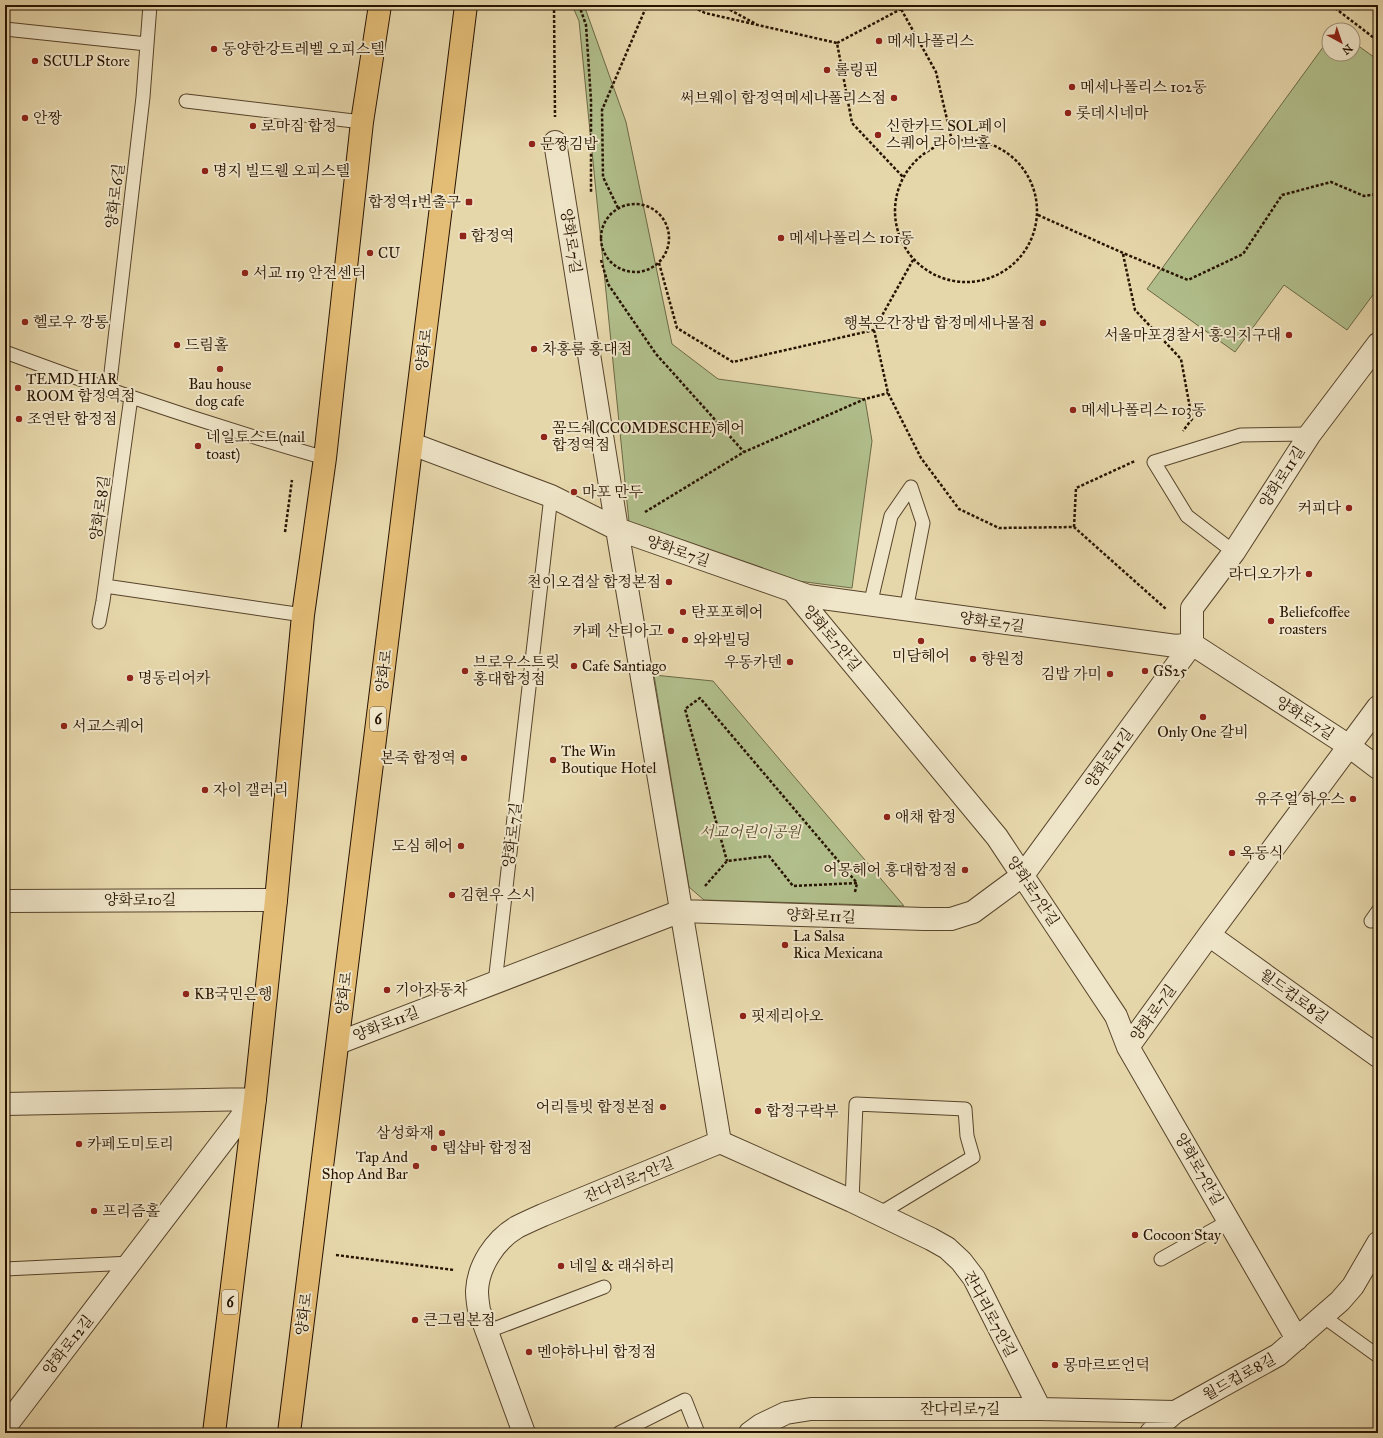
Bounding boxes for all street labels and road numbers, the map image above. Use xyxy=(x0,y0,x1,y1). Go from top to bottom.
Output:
street label: 양화로6길 xyxy=(102,162,128,230)
street label: 양화로7길 xyxy=(557,207,585,275)
street label: 양화로 xyxy=(412,327,436,373)
street label: 양화로11길 xyxy=(1255,443,1309,511)
street label: 양화로8길 xyxy=(86,474,114,542)
street label: 양화로7길 xyxy=(644,532,712,570)
street label: 양화로7안길 xyxy=(799,601,865,675)
street label: 양화로7길 xyxy=(958,608,1026,636)
street label: 양화로 xyxy=(372,648,396,694)
street label: 양화로7길 xyxy=(1272,692,1338,744)
road number: 6 xyxy=(370,707,386,731)
street label: 양화로11길 xyxy=(1081,724,1137,792)
street label: 양화로7길 xyxy=(499,801,525,869)
street label: 양화로7안길 xyxy=(1003,853,1063,929)
street label: 양화로10길 xyxy=(104,891,176,909)
street label: 양화로11길 xyxy=(786,906,856,926)
street label: 월드컵로8길 xyxy=(1256,965,1332,1027)
street label: 양화로 xyxy=(332,970,356,1016)
street label: 양화로7길 xyxy=(1126,981,1180,1045)
street label: 양화로11길 xyxy=(350,1003,422,1045)
street label: 양화로7안길 xyxy=(1171,1130,1227,1208)
street label: 잔다리로7안길 xyxy=(582,1154,676,1206)
street label: 잔다리로7안길 xyxy=(960,1268,1020,1360)
road number: 6 xyxy=(222,1290,238,1314)
street label: 양화로 xyxy=(292,1291,316,1337)
street label: 양화로12길 xyxy=(39,1311,97,1379)
street label: 월드컵로8길 xyxy=(1199,1350,1279,1404)
street label: 잔다리로7길 xyxy=(920,1400,1000,1418)

